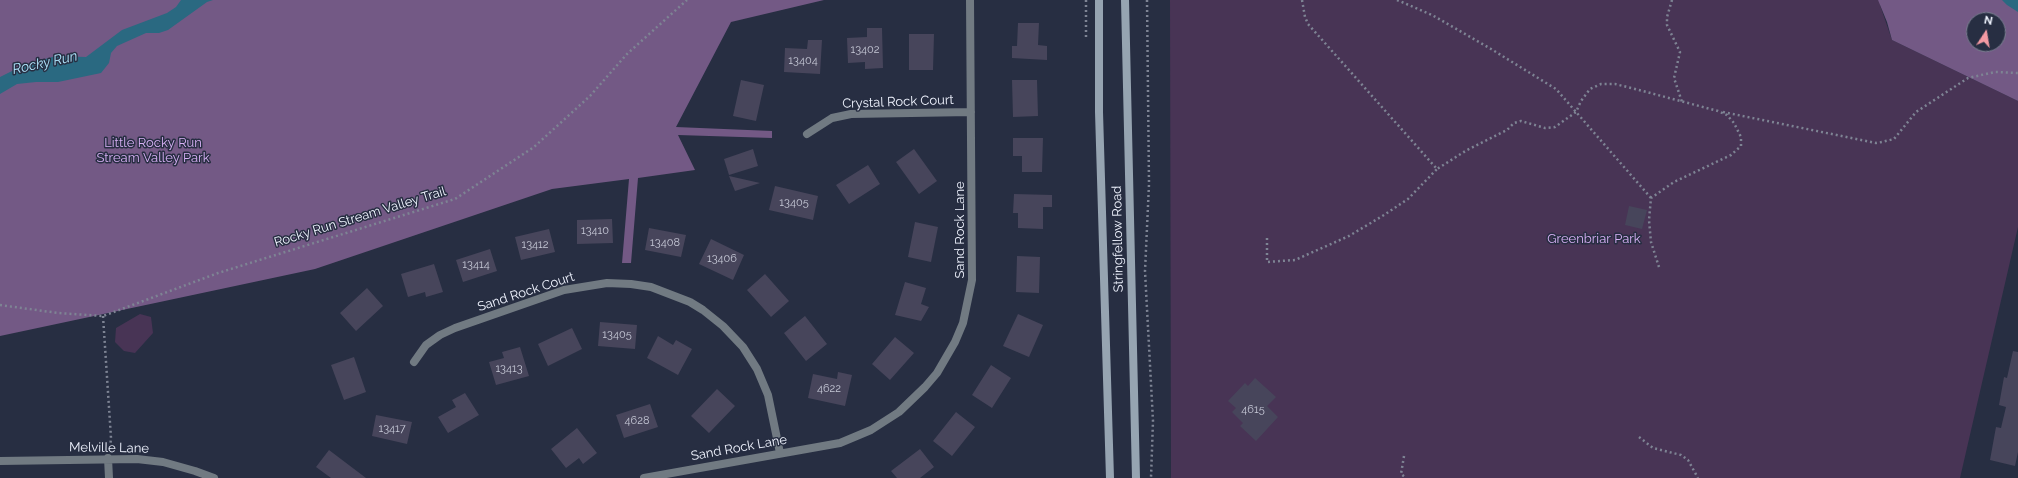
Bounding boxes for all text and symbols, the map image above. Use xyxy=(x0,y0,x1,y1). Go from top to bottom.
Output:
north arrow xyxy=(1966,12,2006,52)
text: N xyxy=(1983,14,1994,28)
house number: 13402 xyxy=(850,43,880,57)
water label: Rocky Run xyxy=(11,48,79,78)
house number: 13404 xyxy=(788,54,818,68)
street label: Crystal Rock Court xyxy=(842,92,954,112)
park label: Little Rocky Run Stream Valley Park xyxy=(96,135,210,166)
street label: Sand Rock Lane xyxy=(952,181,968,279)
street label: Rocky Run Stream Valley Trail xyxy=(272,183,448,251)
street label: Stringfellow Road xyxy=(1109,186,1127,292)
house number: 13405 xyxy=(779,196,809,210)
house number: 13410 xyxy=(581,224,609,238)
park label: Greenbriar Park xyxy=(1547,231,1641,247)
house number: 13408 xyxy=(650,236,680,250)
house number: 13412 xyxy=(521,238,549,252)
house number: 13406 xyxy=(707,252,737,266)
house number: 13414 xyxy=(462,258,490,272)
street label: Sand Rock Court xyxy=(476,269,576,315)
house number: 13405 xyxy=(602,328,632,342)
house number: 13413 xyxy=(495,362,523,376)
house number: 4622 xyxy=(817,382,841,396)
house number: 4615 xyxy=(1241,403,1265,417)
house number: 4628 xyxy=(625,414,649,428)
house number: 13417 xyxy=(378,422,406,436)
street label: Sand Rock Lane xyxy=(690,432,788,464)
street label: Melville Lane xyxy=(69,440,149,456)

